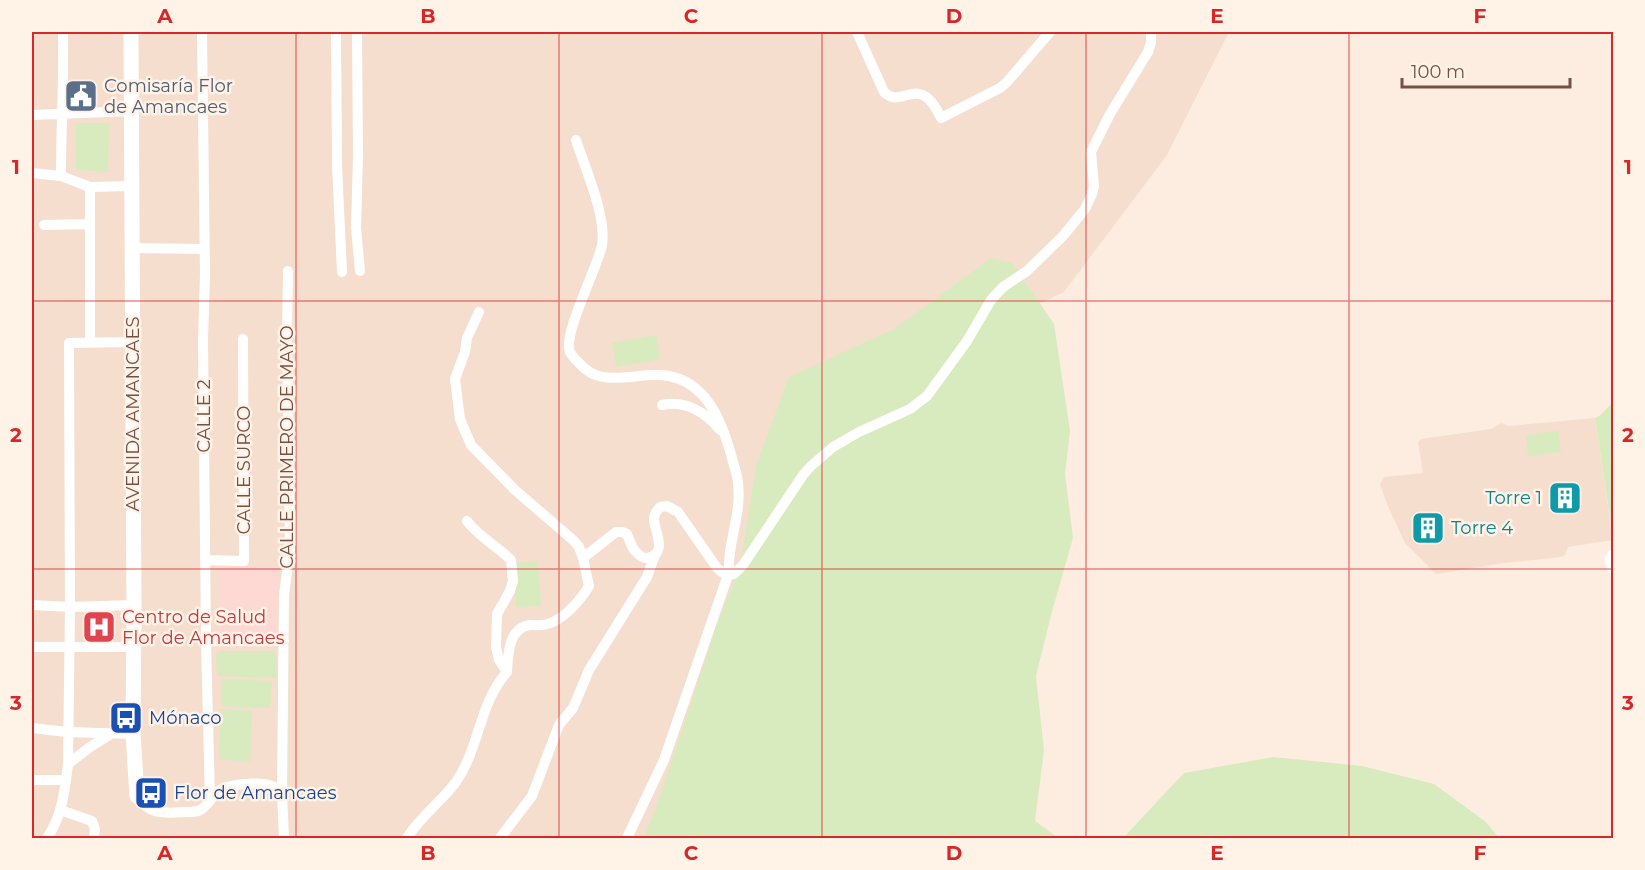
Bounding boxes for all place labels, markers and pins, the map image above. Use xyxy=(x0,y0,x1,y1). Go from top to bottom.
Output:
place label: Comisaría Flor de Amancaes xyxy=(104,75,233,118)
public building icon: Comisaría Flor de Amancaes xyxy=(63,78,99,114)
building icon: Torre 1 xyxy=(1547,480,1583,516)
place label: Torre 1 xyxy=(1485,487,1542,509)
building icon: Torre 4 xyxy=(1410,510,1446,546)
place label: Torre 4 xyxy=(1451,517,1513,539)
place label: Centro de Salud Flor de Amancaes xyxy=(122,606,285,649)
hospital icon: Centro de Salud Flor de Amancaes xyxy=(81,609,117,645)
bus stop icon: Mónaco xyxy=(108,700,144,736)
place label: Mónaco xyxy=(149,707,222,729)
bus stop icon: Flor de Amancaes xyxy=(133,775,169,811)
place label: Flor de Amancaes xyxy=(174,782,337,804)

